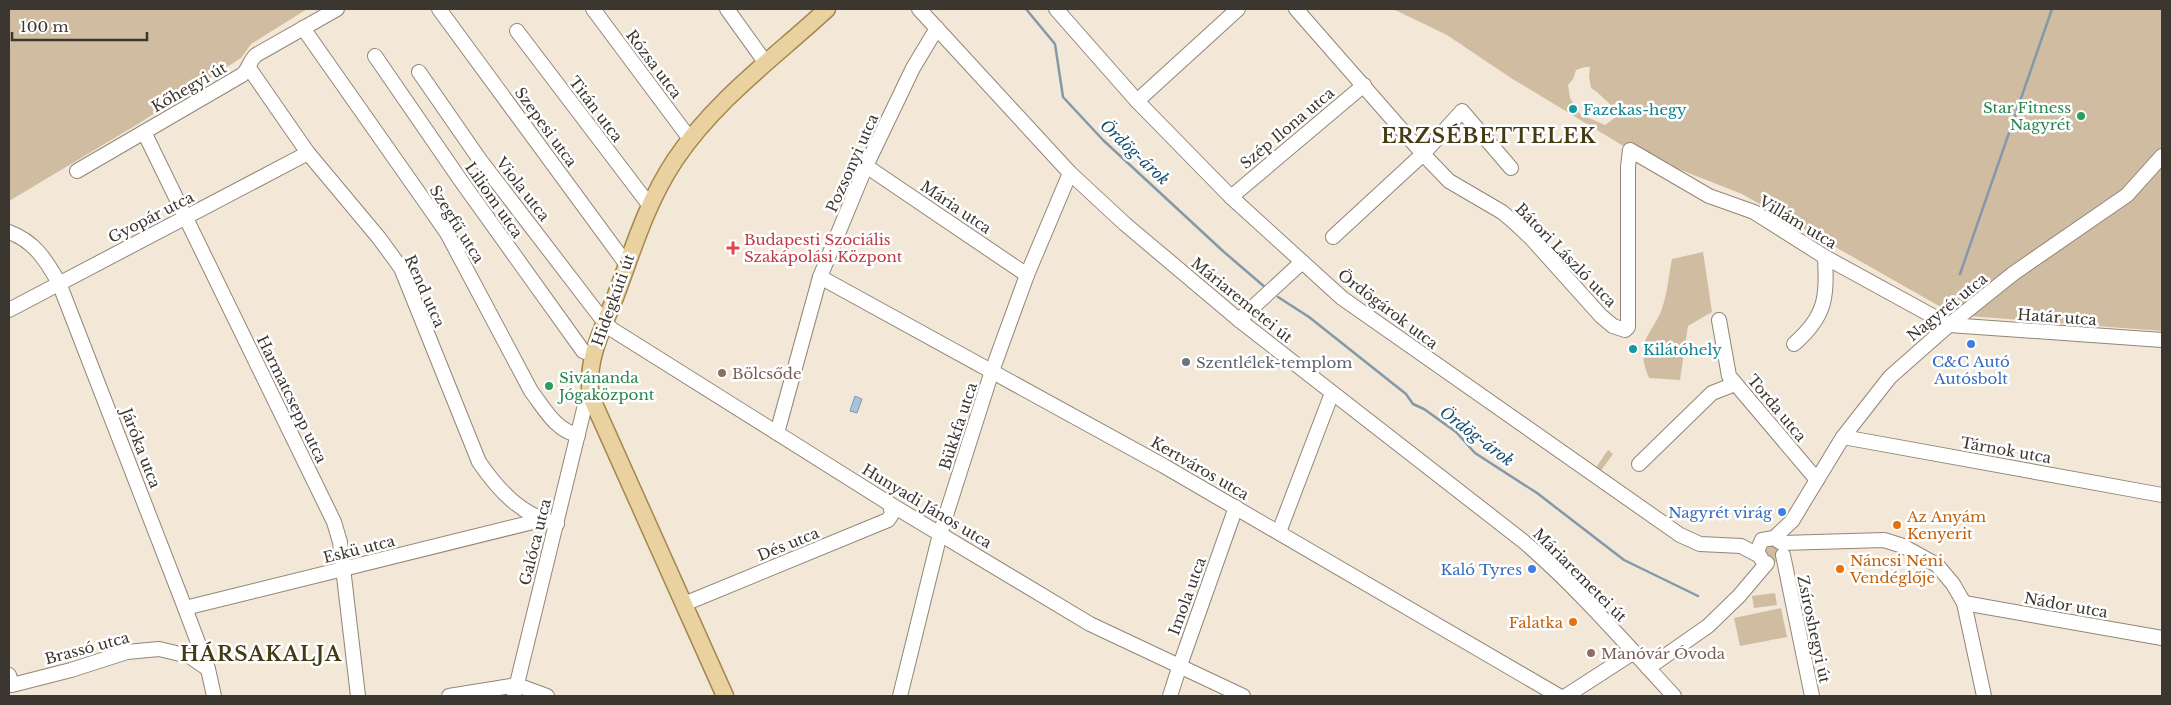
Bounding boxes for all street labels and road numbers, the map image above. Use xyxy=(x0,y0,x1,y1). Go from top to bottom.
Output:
street label: Rózsa utca xyxy=(622,26,686,103)
street label: Kőhegyi út xyxy=(148,58,230,116)
street label: Titán utca xyxy=(565,72,627,146)
street label: Szép Ilona utca xyxy=(1236,83,1338,173)
street label: Szepesi utca xyxy=(511,84,582,171)
street label: Pozsonyi utca xyxy=(822,110,882,215)
street label: Viola utca xyxy=(492,152,554,225)
street label: Liliom utca xyxy=(461,158,527,242)
street label: Mária utca xyxy=(917,176,996,238)
street label: Szegfű utca xyxy=(426,182,489,267)
street label: Gyopár utca xyxy=(105,187,198,247)
street label: Villám utca xyxy=(1755,191,1841,253)
street label: Bátori László utca xyxy=(1511,199,1621,311)
street label: Hidegkúti út xyxy=(588,251,639,349)
street label: Rend utca xyxy=(401,252,450,331)
street label: Máriaremetei út xyxy=(1187,253,1297,347)
street label: Ördögárok utca xyxy=(1334,265,1442,353)
street label: Nagyrét utca xyxy=(1903,269,1991,345)
street label: Határ utca xyxy=(2017,305,2098,329)
street label: Harmatcsepp utca xyxy=(253,332,331,467)
street label: Torda utca xyxy=(1743,371,1811,446)
street label: Bükkfa utca xyxy=(935,379,981,472)
street label: Járóka utca xyxy=(116,403,165,491)
street label: Kertváros utca xyxy=(1148,432,1253,504)
street label: Tárnok utca xyxy=(1959,433,2053,467)
street label: Hunyadi János utca xyxy=(859,460,996,553)
street label: Galóca utca xyxy=(515,496,555,587)
street label: Dés utca xyxy=(754,523,822,565)
street label: Máriaremetei út xyxy=(1529,524,1631,626)
street label: Eskü utca xyxy=(321,531,398,567)
street label: Imola utca xyxy=(1164,554,1210,638)
street label: Zsíroshegyi út xyxy=(1793,573,1835,685)
street label: Nádor utca xyxy=(2023,588,2110,622)
street label: Brassó utca xyxy=(43,627,132,668)

